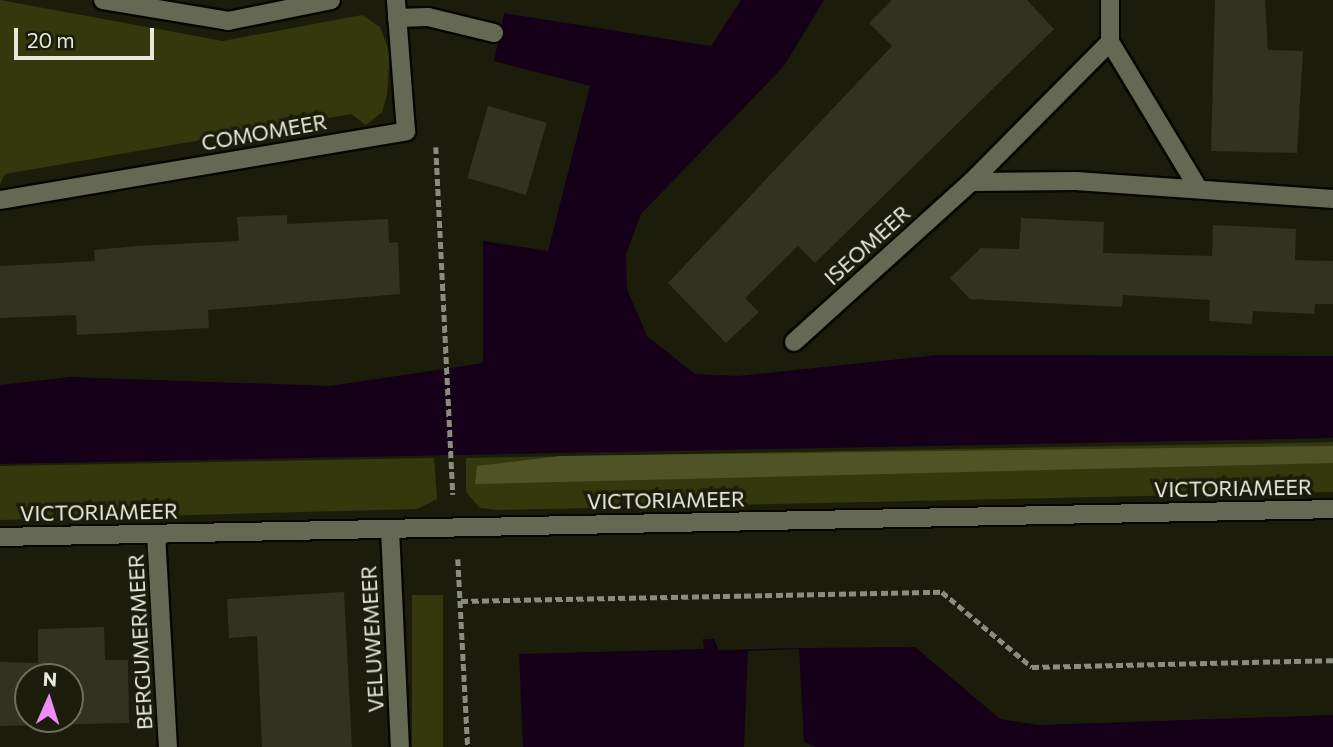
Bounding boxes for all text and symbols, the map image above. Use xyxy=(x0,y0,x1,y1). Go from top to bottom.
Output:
scale bar xyxy=(18,14,158,58)
text: 20 m xyxy=(27,27,75,52)
street label: COMOMEER xyxy=(199,109,329,155)
street label: ISEOMEER xyxy=(819,200,915,290)
street label: VICTORIAMEER xyxy=(1154,474,1312,502)
street label: VICTORIAMEER xyxy=(587,486,745,514)
street label: VICTORIAMEER xyxy=(20,498,178,526)
street label: BERGUMERMEER xyxy=(123,553,157,731)
street label: VELUWEMEER xyxy=(356,565,388,713)
north arrow xyxy=(14,663,84,733)
text: N xyxy=(42,667,58,690)

